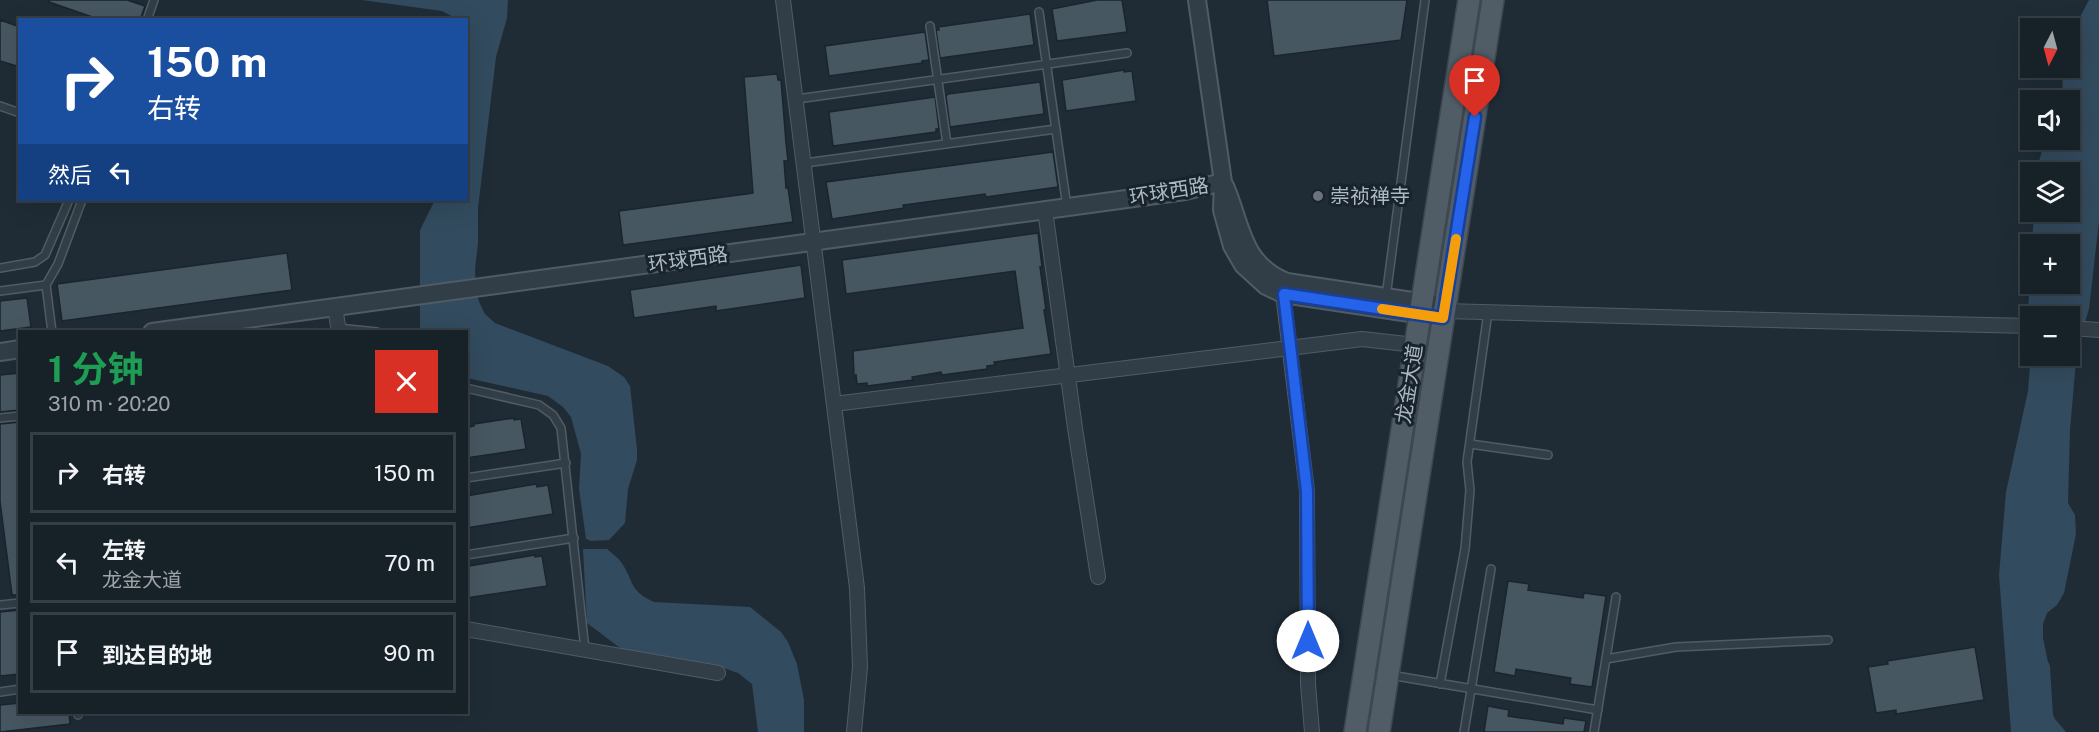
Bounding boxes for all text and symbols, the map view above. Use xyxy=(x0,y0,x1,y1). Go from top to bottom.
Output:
north arrow xyxy=(2020,18,2080,78)
map controls xyxy=(2020,18,2080,366)
text: 150 m xyxy=(147,37,267,86)
icon: right xyxy=(48,42,126,120)
pin xyxy=(1449,55,1500,117)
icon: arrive xyxy=(1458,64,1491,97)
button: sound xyxy=(2020,90,2080,150)
text: 右转 xyxy=(147,92,201,124)
icon: left xyxy=(104,156,137,189)
text: 然后 xyxy=(48,162,92,188)
button: layers xyxy=(2020,162,2080,222)
street label: 环球西路 xyxy=(1128,173,1210,209)
place label: 崇祯禅寺 xyxy=(1330,184,1410,208)
marker: 崇祯禅寺 xyxy=(1311,189,1325,203)
button: + xyxy=(2020,234,2080,294)
street label: 环球西路 xyxy=(647,242,729,276)
button: − xyxy=(2020,306,2080,366)
street label: 龙金大道 xyxy=(1391,343,1427,425)
text: 1 分钟 xyxy=(48,348,144,390)
button: close xyxy=(375,350,438,413)
text: 310 m · 20:20 xyxy=(48,392,171,416)
icon: right xyxy=(51,456,84,489)
text: 150 m xyxy=(374,460,435,486)
text: 右转 xyxy=(102,462,146,488)
text: 左转 xyxy=(102,537,146,563)
icon: left xyxy=(51,546,84,579)
text: 70 m xyxy=(384,550,435,576)
text: 龙金大道 xyxy=(102,568,182,592)
position arrow xyxy=(1276,609,1340,673)
icon: arrive xyxy=(51,636,84,669)
text: 90 m xyxy=(384,640,435,666)
text: 到达目的地 xyxy=(102,642,212,668)

